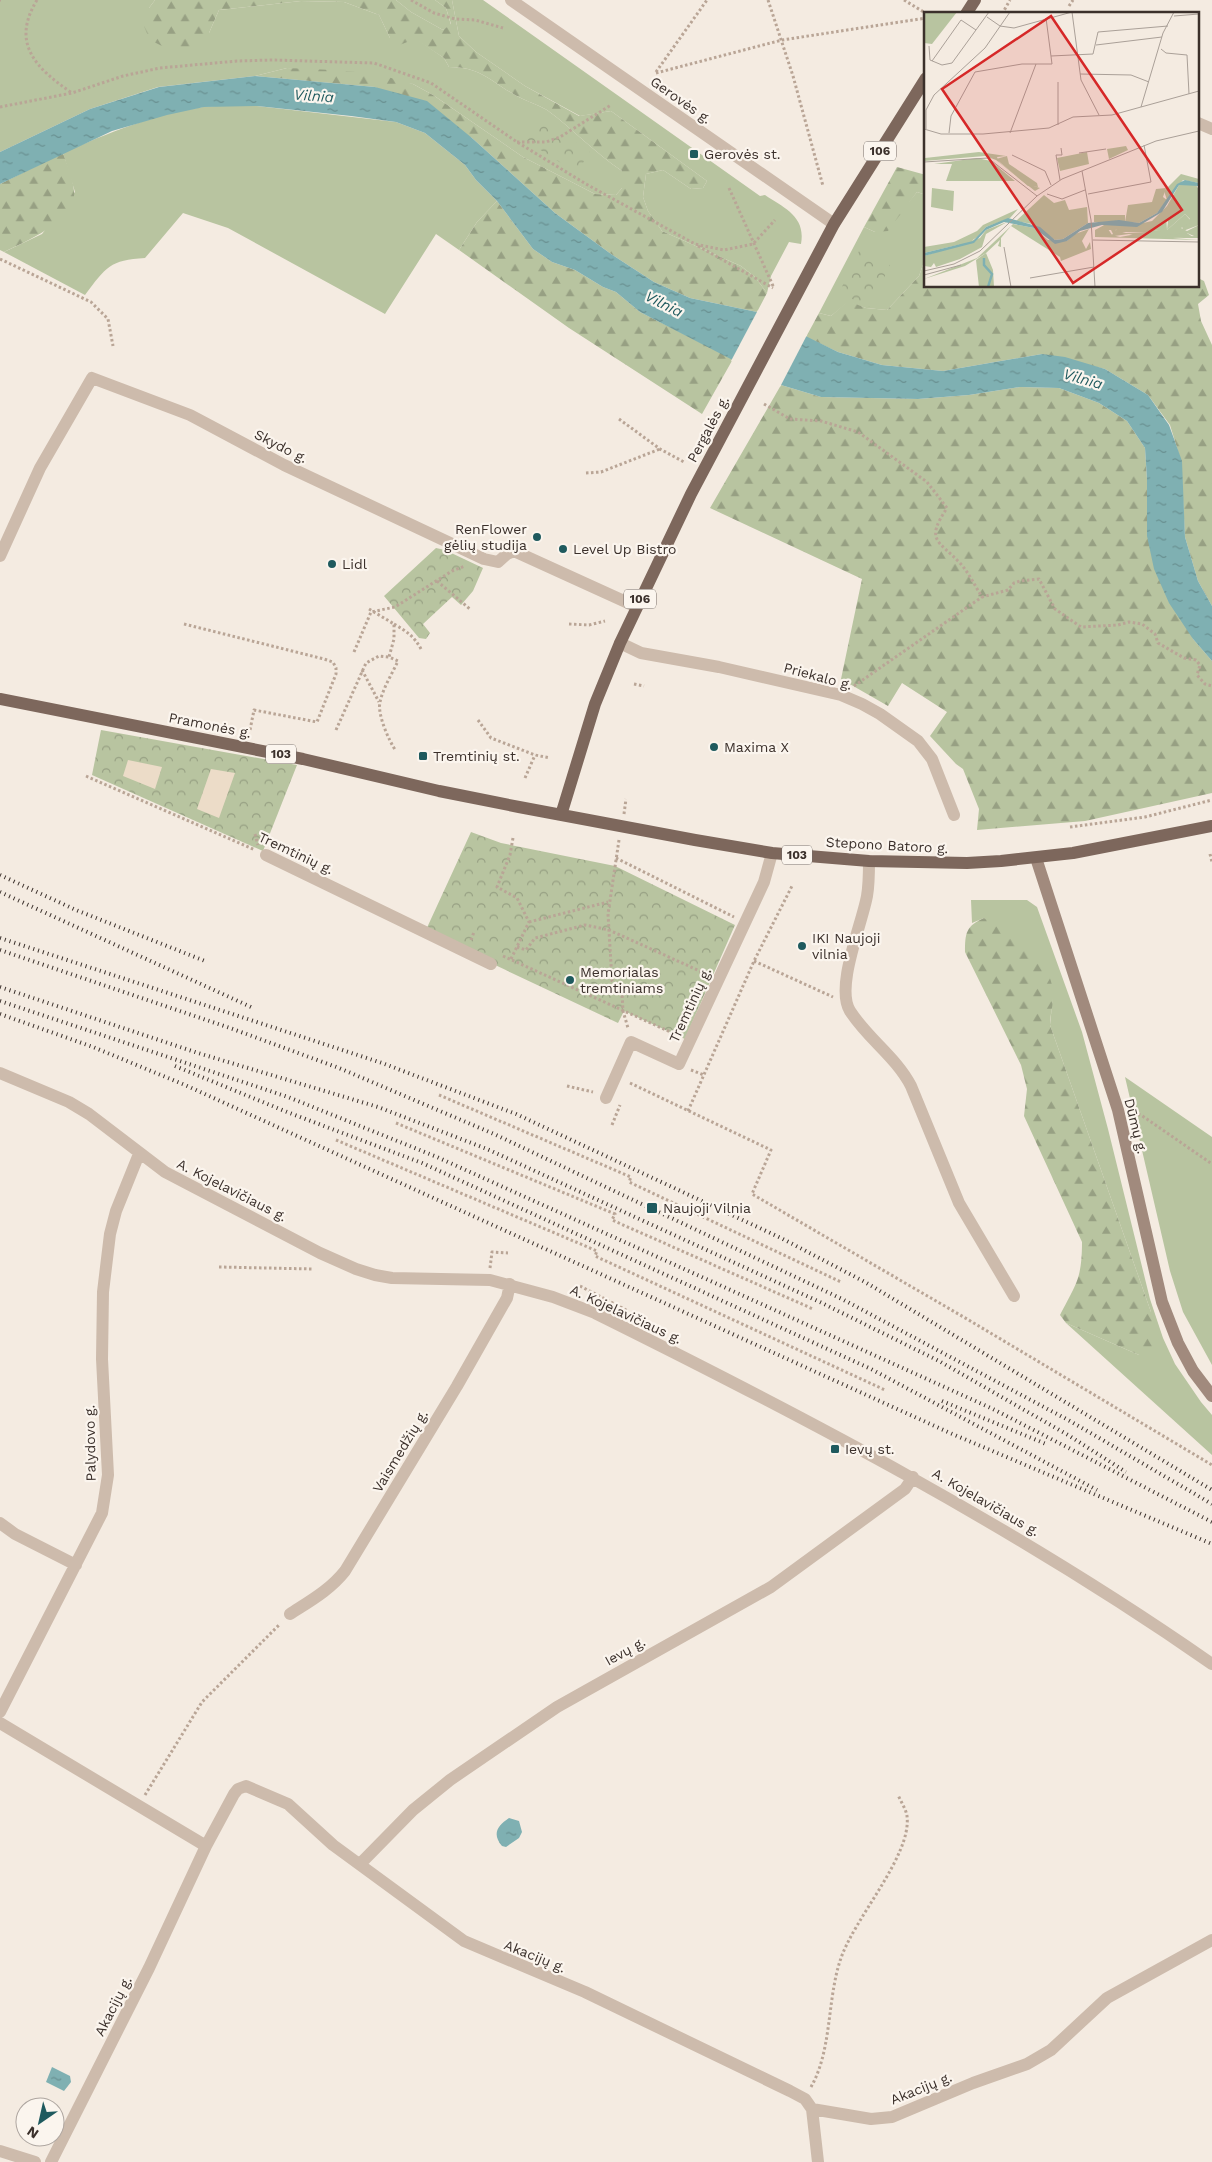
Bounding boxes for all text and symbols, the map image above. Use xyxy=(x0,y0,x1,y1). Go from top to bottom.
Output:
inset map xyxy=(924,12,1200,288)
street label: Gerovės g. xyxy=(647,73,715,127)
water label: Vilnia xyxy=(293,86,335,106)
road number: 106 xyxy=(864,142,896,160)
place label: Gerovės st. xyxy=(704,146,781,162)
marker: Gerovės st. xyxy=(688,148,700,160)
water label: Vilnia xyxy=(642,287,686,321)
water label: Vilnia xyxy=(1061,365,1105,393)
street label: Pergalės g. xyxy=(684,393,732,465)
street label: Skydo g. xyxy=(252,426,310,466)
place label: RenFlower gėlių studija xyxy=(444,521,527,553)
marker: RenFlower gėlių studija xyxy=(531,531,543,543)
place label: Level Up Bistro xyxy=(573,541,676,557)
marker: Level Up Bistro xyxy=(557,543,569,555)
place label: Lidl xyxy=(342,556,368,572)
marker: Lidl xyxy=(326,558,338,570)
road number: 106 xyxy=(624,590,656,608)
street label: Priekalo g. xyxy=(782,659,854,693)
street label: Pramonės g. xyxy=(167,709,253,741)
place label: Maxima X xyxy=(724,739,789,755)
marker: Maxima X xyxy=(708,741,720,753)
road number: 103 xyxy=(266,744,296,764)
place label: Tremtinių st. xyxy=(433,748,520,764)
marker: Tremtinių st. xyxy=(417,750,429,762)
street label: Tremtinių g. xyxy=(256,829,336,877)
street label: Stepono Batoro g. xyxy=(825,834,949,856)
road number: 103 xyxy=(782,846,812,864)
place label: IKI Naujoji vilnia xyxy=(812,930,881,962)
marker: IKI Naujoji vilnia xyxy=(796,940,808,952)
place label: Memorialas tremtiniams xyxy=(580,964,663,996)
street label: Tremtinių g. xyxy=(666,965,714,1045)
marker: Memorialas tremtiniams xyxy=(564,974,576,986)
street label: Dūmų g. xyxy=(1121,1097,1151,1155)
street label: A. Kojelavičiaus g. xyxy=(174,1155,290,1225)
place label: Naujoji Vilnia xyxy=(663,1200,751,1216)
marker: Naujoji Vilnia xyxy=(645,1201,659,1215)
street label: A. Kojelavičiaus g. xyxy=(568,1281,684,1347)
street label: Palydovo g. xyxy=(81,1405,99,1481)
street label: Vaismedžių g. xyxy=(369,1407,431,1495)
place label: Ievų st. xyxy=(845,1441,895,1457)
marker: Ievų st. xyxy=(829,1443,841,1455)
street label: A. Kojelavičiaus g. xyxy=(930,1465,1042,1539)
street label: Ievų g. xyxy=(602,1633,648,1669)
street label: Akacijų g. xyxy=(502,1936,568,1976)
street label: Akacijų g. xyxy=(91,1973,135,2039)
street label: Akacijų g. xyxy=(888,2068,954,2108)
north arrow xyxy=(15,2097,65,2147)
text: N xyxy=(24,2123,42,2142)

